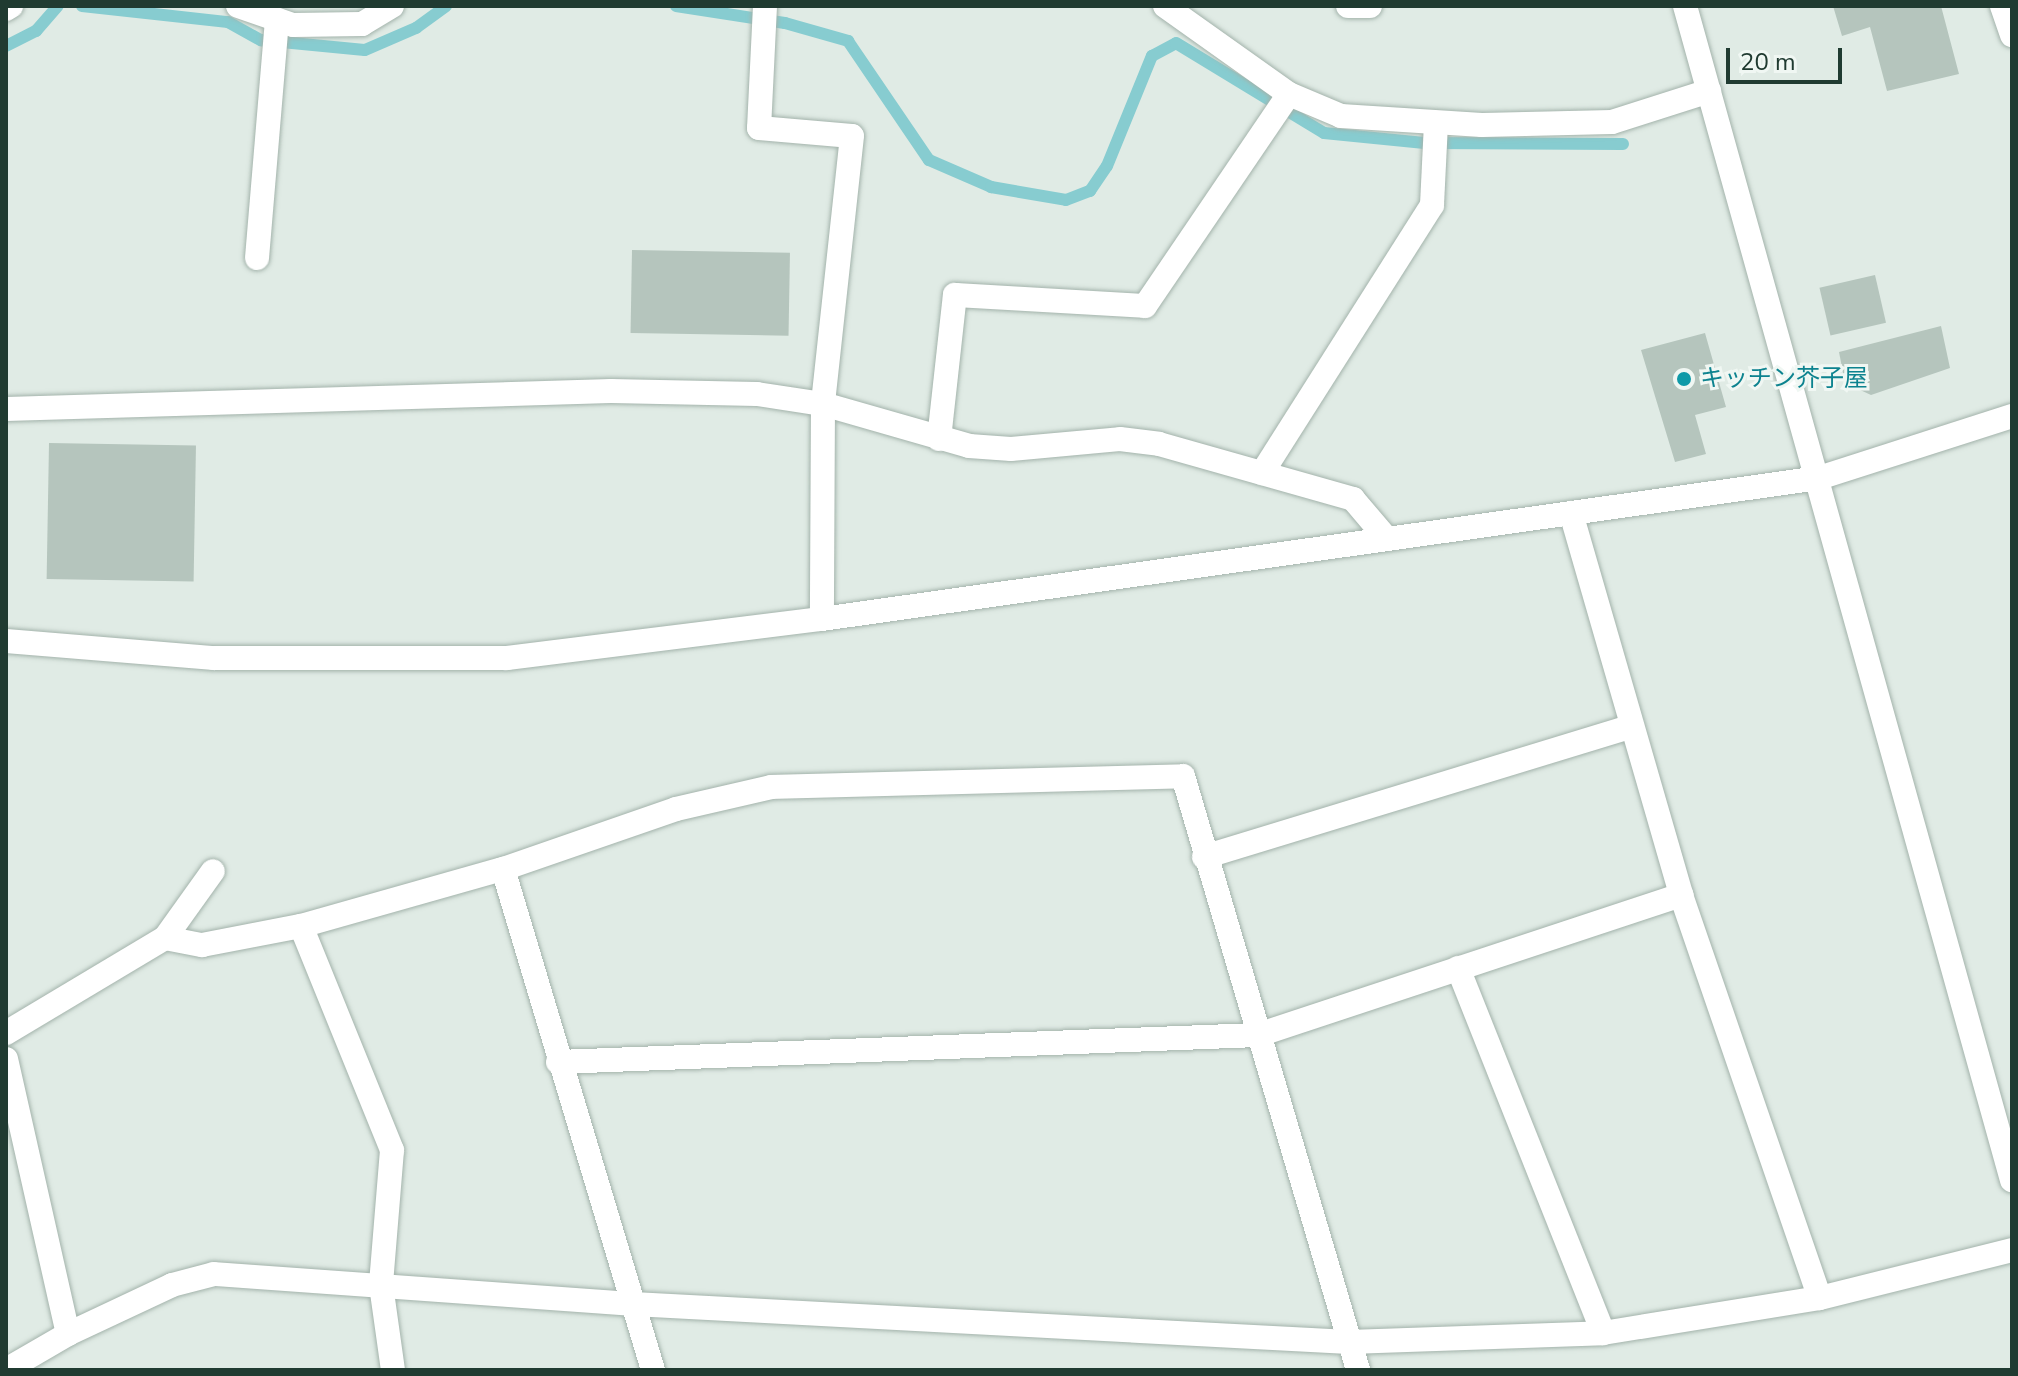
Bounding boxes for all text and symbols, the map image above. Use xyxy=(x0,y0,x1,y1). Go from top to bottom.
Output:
scale bar xyxy=(1730,32,1846,82)
text: 20 m xyxy=(1740,46,1796,78)
place label: キッチン芥子屋 xyxy=(1700,365,1868,393)
marker: キッチン芥子屋 xyxy=(1675,370,1693,388)

